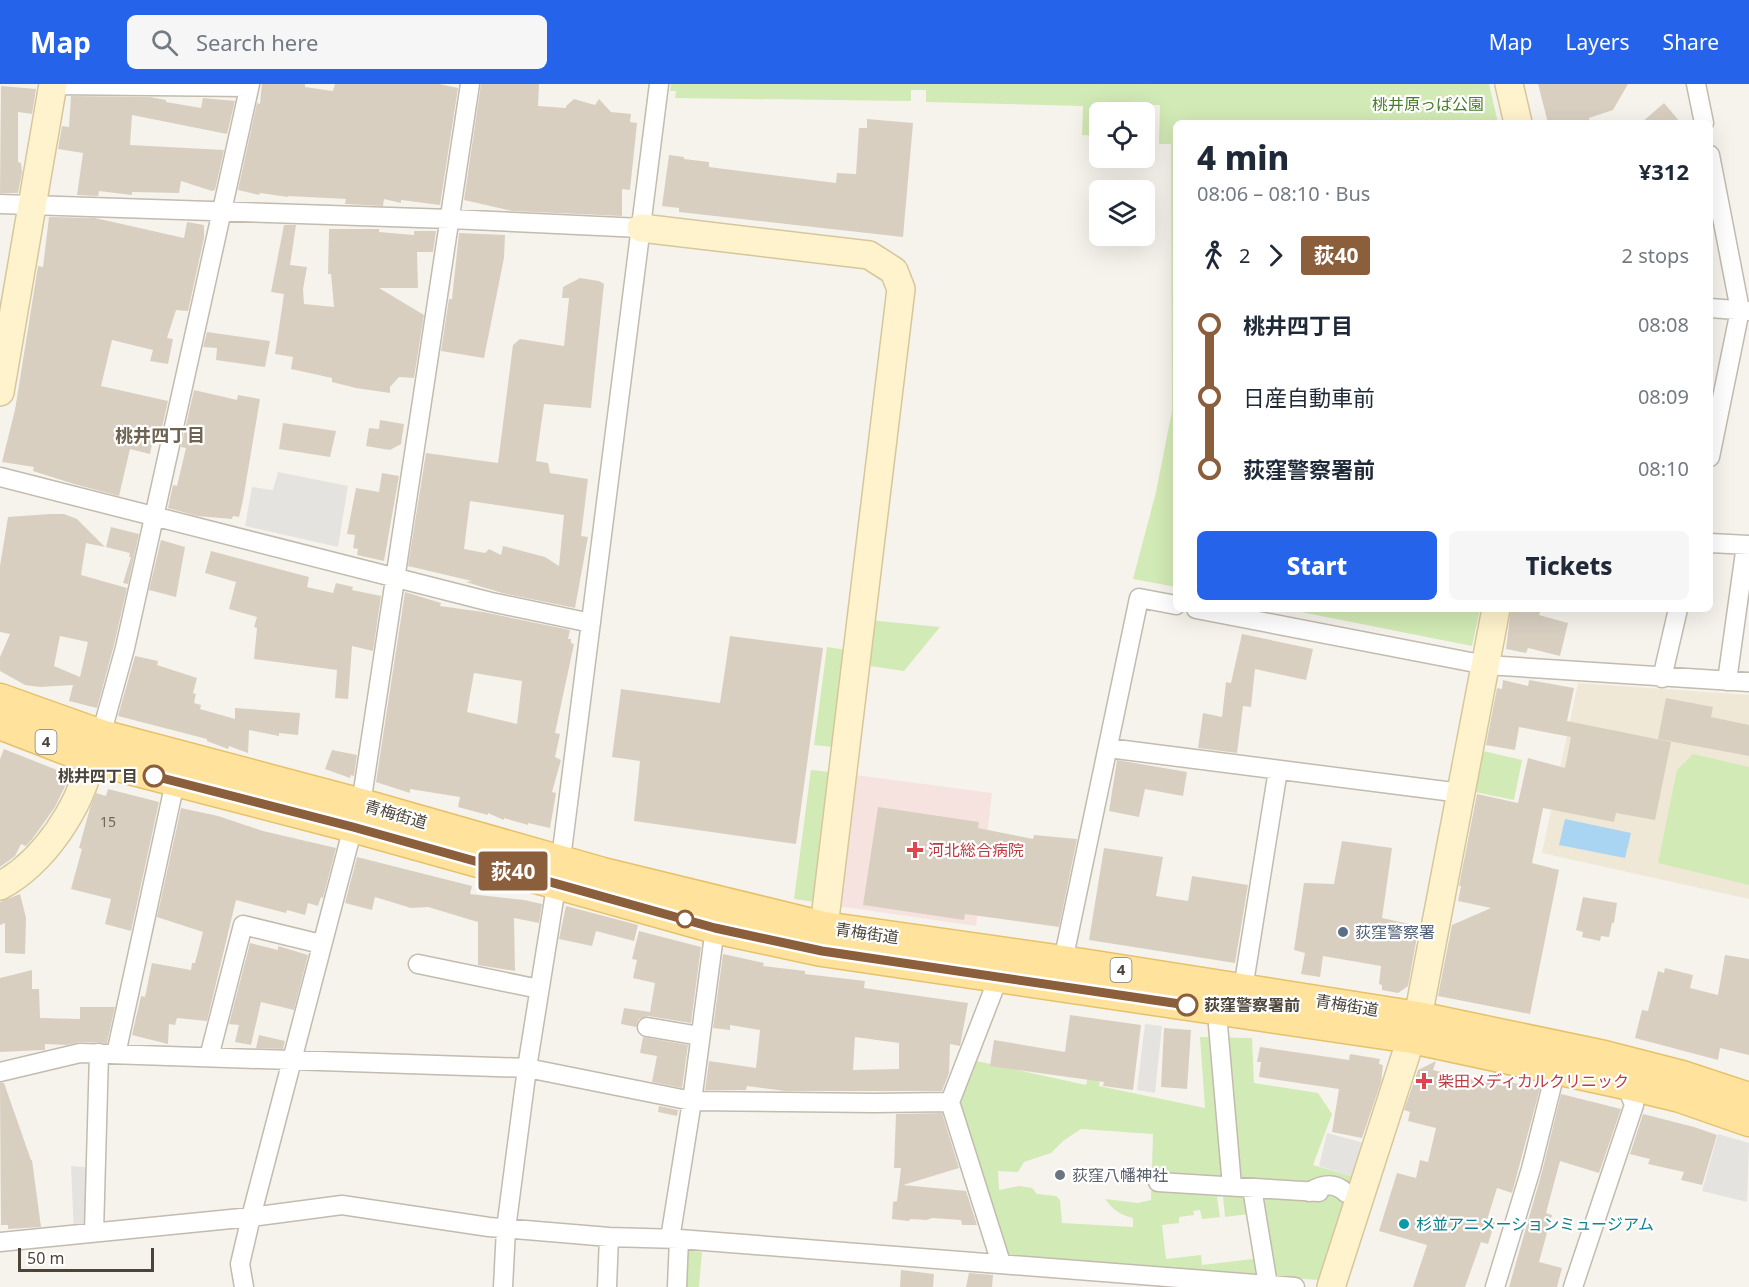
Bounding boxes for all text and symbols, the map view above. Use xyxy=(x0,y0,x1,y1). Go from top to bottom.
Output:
search box xyxy=(127,15,547,69)
text: Map xyxy=(30,23,91,61)
icon: search xyxy=(148,26,181,59)
text: Search here xyxy=(196,27,318,57)
text: Map xyxy=(1489,28,1533,56)
text: Layers xyxy=(1566,28,1630,56)
text: Share xyxy=(1663,28,1719,56)
park label: 桃井原っぱ公園 xyxy=(1372,93,1484,115)
map controls xyxy=(1089,102,1155,246)
button: locate xyxy=(1089,102,1155,168)
text: 4 min xyxy=(1197,135,1289,180)
text: ¥312 xyxy=(1639,156,1689,186)
button: layers xyxy=(1089,180,1155,246)
text: 08:06 – 08:10 · Bus xyxy=(1197,180,1370,207)
icon: walk xyxy=(1197,239,1230,272)
icon: forward xyxy=(1259,239,1292,272)
text: 荻40 xyxy=(1313,241,1358,269)
text: 2 xyxy=(1239,242,1250,269)
text: 2 stops xyxy=(1622,242,1689,269)
text: 桃井四丁目 xyxy=(1243,310,1353,340)
text: 08:08 xyxy=(1638,311,1689,338)
text: 日産自動車前 xyxy=(1243,382,1375,412)
text: 08:09 xyxy=(1638,383,1689,410)
district label: 桃井四丁目 xyxy=(115,423,205,447)
text: 荻窪警察署前 xyxy=(1243,454,1375,484)
text: 08:10 xyxy=(1638,455,1689,482)
button: Start xyxy=(1197,531,1437,600)
button: Tickets xyxy=(1449,531,1689,600)
road number: 4 xyxy=(36,730,57,754)
place label: 桃井四丁目 xyxy=(58,765,138,787)
marker: 桃井四丁目 xyxy=(143,765,165,787)
street label: 青梅街道 xyxy=(362,795,430,833)
house number: 15 xyxy=(100,812,116,831)
place label: 河北総合病院 xyxy=(928,839,1024,861)
marker: 河北総合病院 xyxy=(906,841,924,859)
line badge: 荻40 xyxy=(478,852,548,890)
text: 荻40 xyxy=(490,857,536,885)
unlabelled marker xyxy=(676,910,694,928)
street label: 青梅街道 xyxy=(834,918,900,948)
place label: 荻窪警察署 xyxy=(1355,921,1435,943)
marker: 荻窪警察署 xyxy=(1336,925,1350,939)
road number: 4 xyxy=(1110,958,1132,982)
street label: 青梅街道 xyxy=(1314,989,1380,1021)
marker: 荻窪警察署前 xyxy=(1176,994,1198,1016)
place label: 荻窪警察署前 xyxy=(1204,994,1300,1016)
place label: 柴田メディカルクリニック xyxy=(1438,1070,1629,1092)
marker: 柴田メディカルクリニック xyxy=(1415,1072,1433,1090)
place label: 荻窪八幡神社 xyxy=(1072,1164,1168,1186)
marker: 荻窪八幡神社 xyxy=(1053,1168,1067,1182)
place label: 杉並アニメーションミュージアム xyxy=(1416,1213,1654,1235)
marker: 杉並アニメーションミュージアム xyxy=(1397,1217,1411,1231)
scale bar xyxy=(18,1245,154,1272)
text: 50 m xyxy=(27,1247,64,1269)

